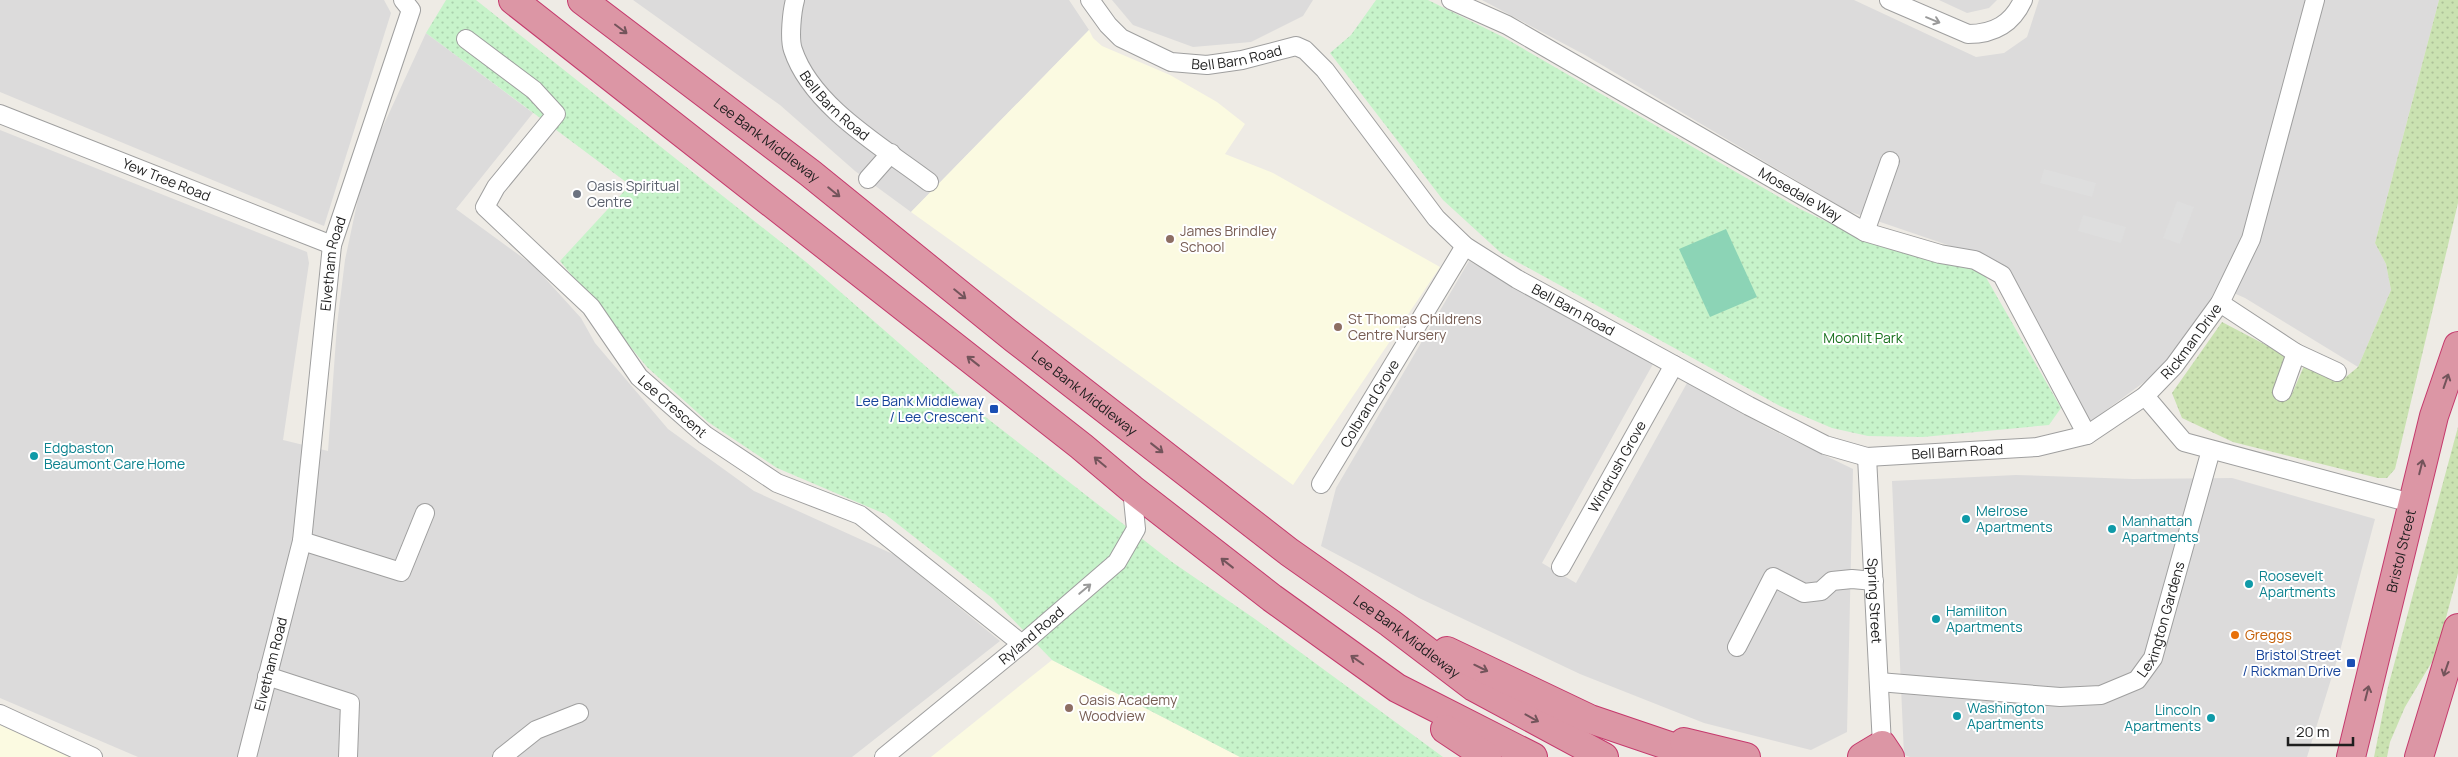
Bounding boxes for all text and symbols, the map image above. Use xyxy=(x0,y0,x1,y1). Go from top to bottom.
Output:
one-way arrow xyxy=(1925,16,1940,25)
one-way arrow xyxy=(614,24,627,35)
street label: Bell Barn Road xyxy=(1191,40,1284,74)
street label: Bell Barn Road xyxy=(796,67,874,145)
street label: Lee Bank Middleway xyxy=(710,93,825,187)
street label: Yew Tree Road xyxy=(120,153,213,205)
street label: Mosedale Way xyxy=(1755,163,1846,226)
place label: Oasis Spiritual Centre xyxy=(587,176,679,211)
one-way arrow xyxy=(827,186,840,197)
marker: Oasis Spiritual Centre xyxy=(571,188,583,200)
street label: Elvetham Road xyxy=(315,214,350,312)
place label: James Brindley School xyxy=(1180,221,1277,256)
marker: James Brindley School xyxy=(1164,233,1176,245)
street label: Bell Barn Road xyxy=(1529,279,1618,340)
one-way arrow xyxy=(953,288,966,299)
street label: Rickman Drive xyxy=(2156,299,2226,383)
place label: St Thomas Childrens Centre Nursery xyxy=(1348,309,1482,344)
marker: St Thomas Childrens Centre Nursery xyxy=(1332,321,1344,333)
park label: Moonlit Park xyxy=(1823,328,1904,347)
street label: Lee Bank Middleway xyxy=(1028,346,1142,440)
one-way arrow xyxy=(967,355,980,366)
street label: Colbrand Grove xyxy=(1335,356,1403,451)
street label: Lee Crescent xyxy=(634,370,712,442)
one-way arrow xyxy=(2442,374,2451,389)
place label: Lee Bank Middleway / Lee Crescent xyxy=(855,391,985,426)
marker: Lee Bank Middleway / Lee Crescent xyxy=(988,403,1000,415)
street label: Windrush Grove xyxy=(1583,417,1650,516)
place label: Edgbaston Beaumont Care Home xyxy=(44,438,185,473)
street label: Bell Barn Road xyxy=(1911,439,2004,463)
one-way arrow xyxy=(1150,443,1164,453)
marker: Edgbaston Beaumont Care Home xyxy=(28,450,40,462)
one-way arrow xyxy=(1094,456,1107,467)
one-way arrow xyxy=(2417,459,2426,475)
place label: Melrose Apartments xyxy=(1976,501,2053,536)
street label: Bristol Street xyxy=(2381,507,2420,595)
place label: Manhattan Apartments xyxy=(2122,511,2199,546)
marker: Melrose Apartments xyxy=(1960,513,1972,525)
marker: Manhattan Apartments xyxy=(2106,523,2118,535)
street label: Spring Street xyxy=(1863,557,1887,645)
one-way arrow xyxy=(1220,558,1234,568)
street label: Lexington Gardens xyxy=(2132,559,2189,681)
place label: Roosevelt Apartments xyxy=(2259,566,2336,601)
marker: Roosevelt Apartments xyxy=(2243,578,2255,590)
one-way arrow xyxy=(1078,584,1091,595)
street label: Lee Bank Middleway xyxy=(1350,590,1465,683)
place label: Hamiliton Apartments xyxy=(1946,601,2023,636)
street label: Ryland Road xyxy=(995,602,1068,668)
marker: Hamiliton Apartments xyxy=(1930,613,1942,625)
street label: Elvetham Road xyxy=(249,615,291,713)
place label: Greggs xyxy=(2245,625,2292,644)
marker: Greggs xyxy=(2229,629,2241,641)
place label: Bristol Street / Rickman Drive xyxy=(2242,645,2341,680)
one-way arrow xyxy=(1351,655,1365,665)
marker: Bristol Street / Rickman Drive xyxy=(2345,657,2357,669)
one-way arrow xyxy=(2441,661,2450,676)
one-way arrow xyxy=(1473,664,1488,673)
one-way arrow xyxy=(2362,685,2372,701)
place label: Oasis Academy Woodview xyxy=(1079,690,1178,725)
place label: Washington Apartments xyxy=(1967,698,2045,733)
place label: Lincoln Apartments xyxy=(2124,700,2201,735)
marker: Oasis Academy Woodview xyxy=(1063,702,1075,714)
marker: Washington Apartments xyxy=(1951,710,1963,722)
marker: Lincoln Apartments xyxy=(2205,712,2217,724)
one-way arrow xyxy=(1524,714,1538,724)
scale bar xyxy=(2288,714,2353,746)
text: 20 m xyxy=(2296,721,2329,742)

